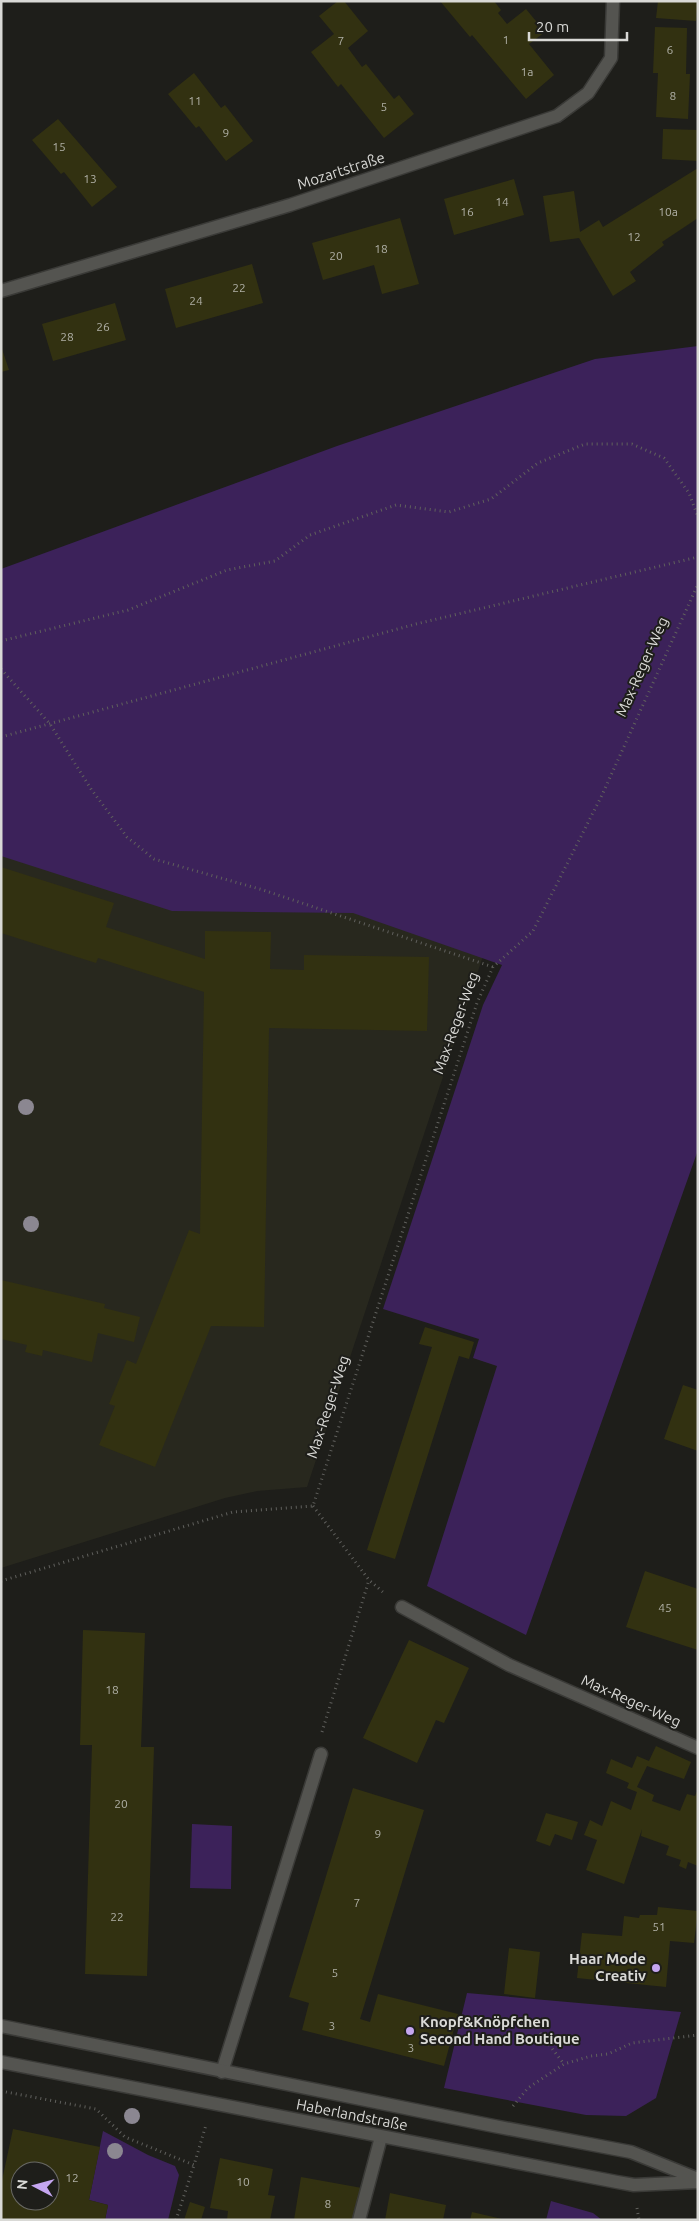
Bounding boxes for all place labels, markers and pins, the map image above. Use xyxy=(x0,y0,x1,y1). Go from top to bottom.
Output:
place label: Haar Mode Creativ xyxy=(569,1950,646,1984)
marker: Haar Mode Creativ xyxy=(650,1962,662,1974)
place label: Knopf&Knöpfchen Second Hand Boutique xyxy=(420,2013,580,2047)
marker: Knopf&Knöpfchen Second Hand Boutique xyxy=(404,2025,416,2037)

